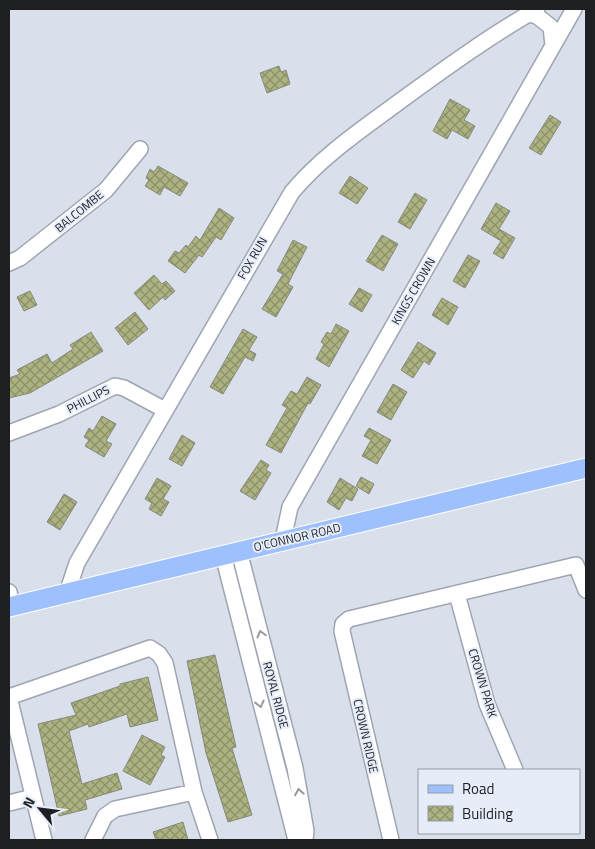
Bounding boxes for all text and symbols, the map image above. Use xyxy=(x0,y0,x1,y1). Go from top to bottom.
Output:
street label: BALCOMBE xyxy=(50,185,108,237)
street label: FOX RUN xyxy=(232,233,272,283)
street label: KINGS CROWN xyxy=(386,254,440,328)
street label: PHILLIPS xyxy=(63,380,113,418)
street label: O'CONNOR ROAD xyxy=(252,518,343,556)
one-way arrow xyxy=(256,631,266,639)
street label: CROWN PARK xyxy=(463,646,503,720)
street label: ROYAL RIDGE xyxy=(258,659,294,731)
street label: CROWN RIDGE xyxy=(348,697,384,775)
one-way arrow xyxy=(254,699,265,708)
legend xyxy=(418,769,580,834)
text: Road xyxy=(462,777,494,800)
north arrow xyxy=(15,784,65,834)
one-way arrow xyxy=(295,788,305,796)
text: N xyxy=(17,793,40,812)
text: Building xyxy=(462,802,513,825)

